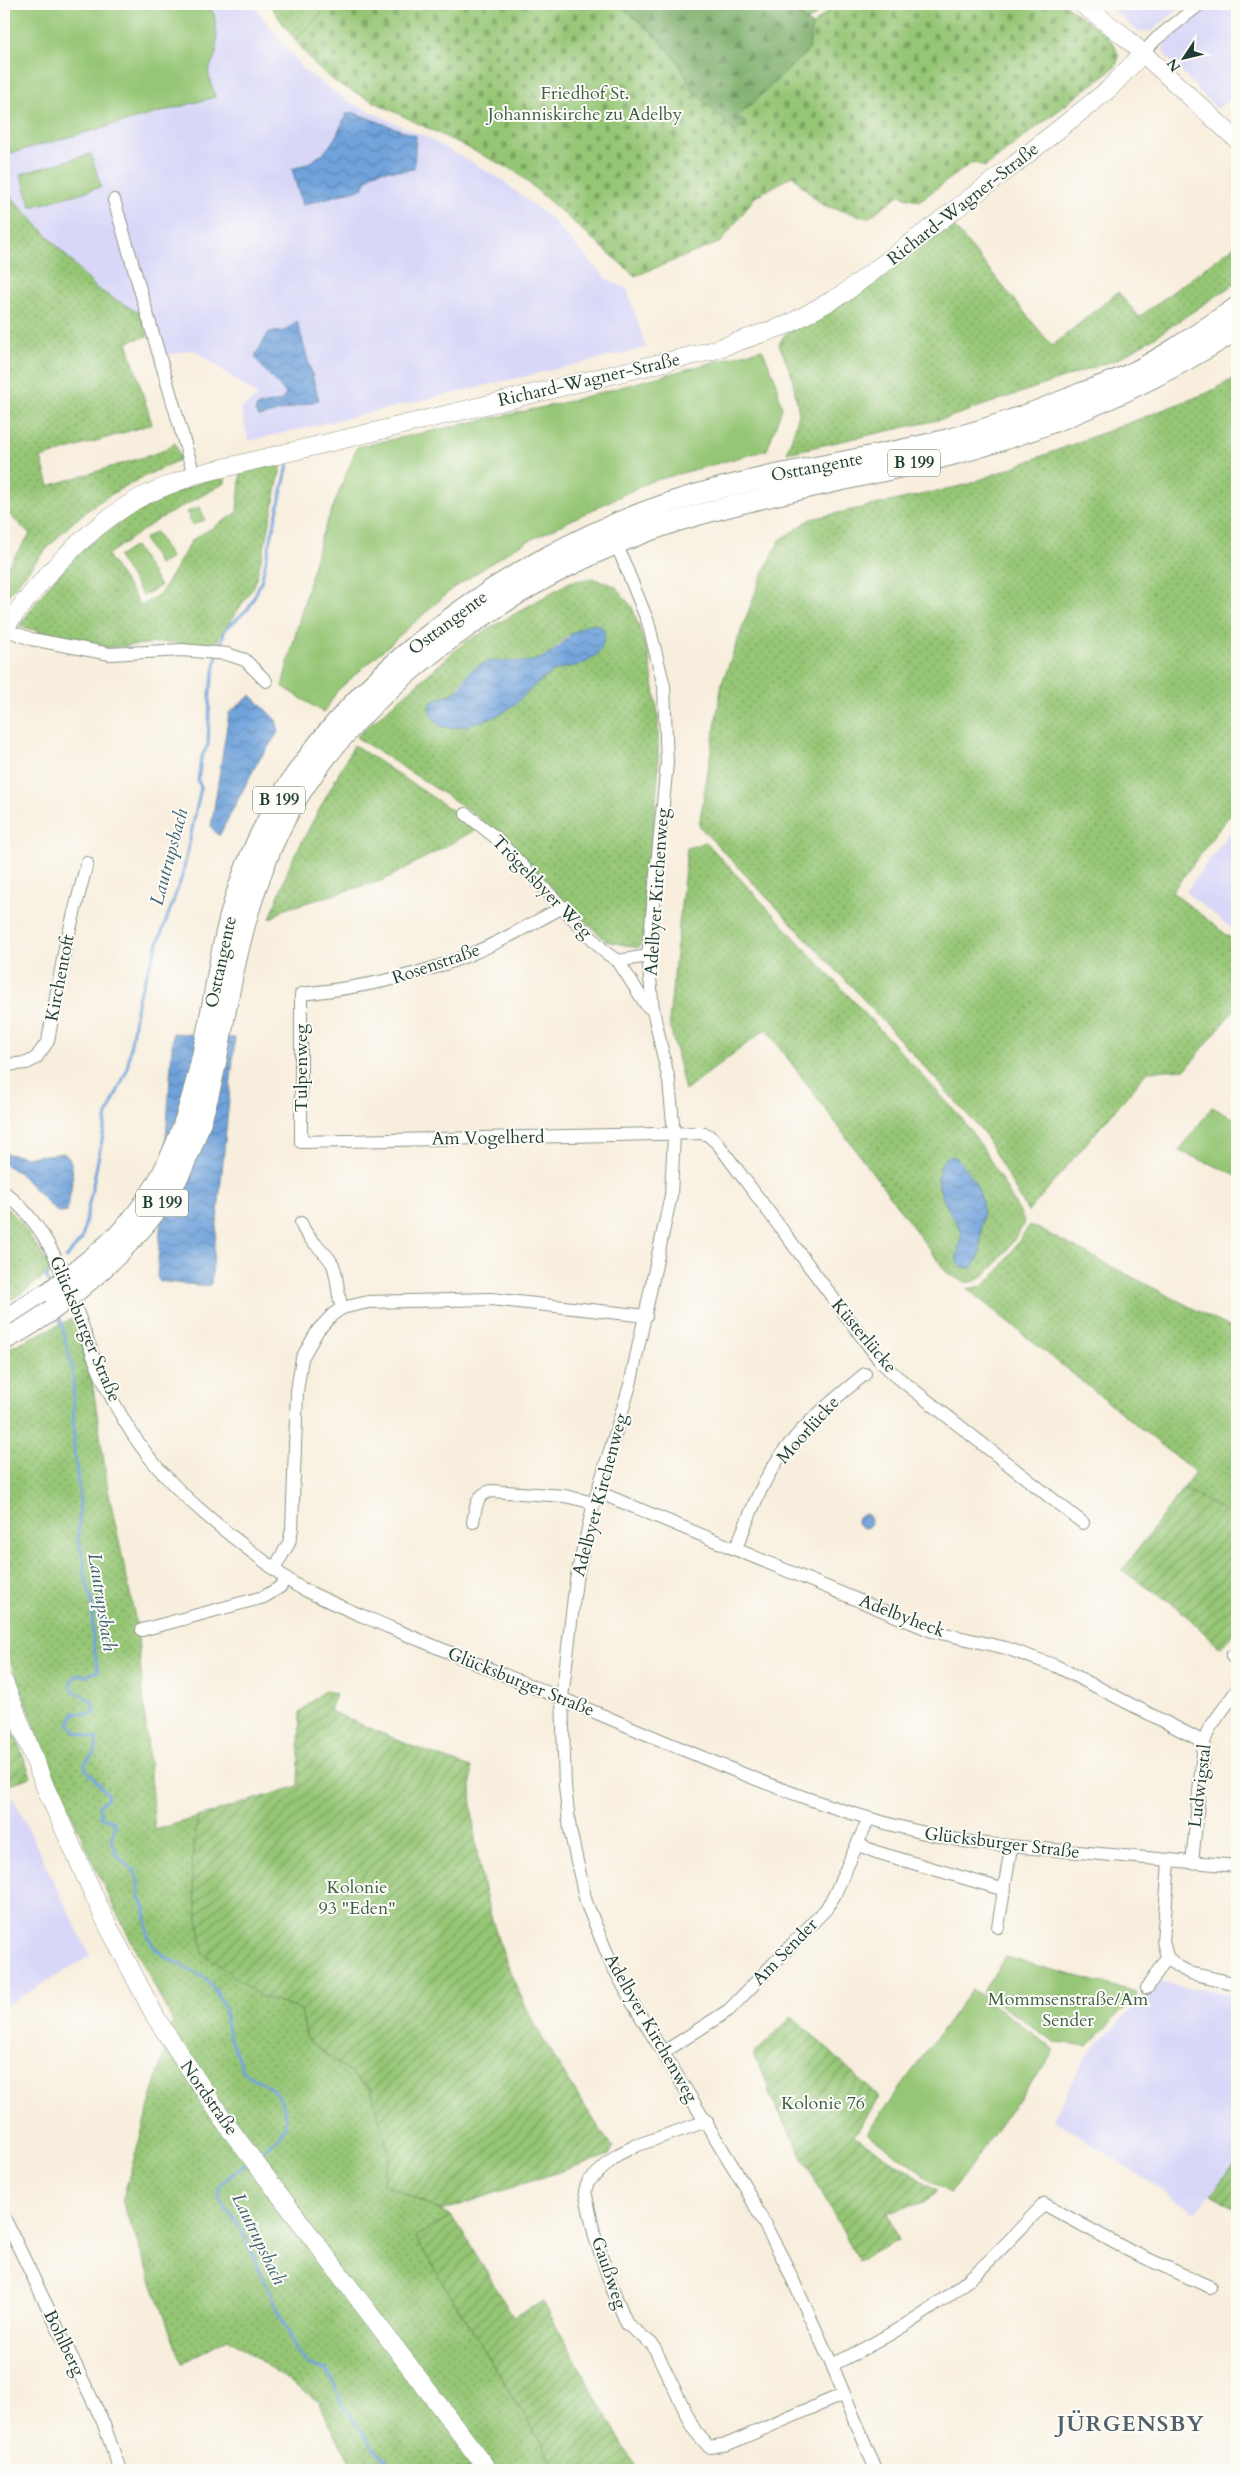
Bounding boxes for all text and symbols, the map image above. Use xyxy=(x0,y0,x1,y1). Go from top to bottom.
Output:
north arrow xyxy=(1158,32,1208,82)
text: N xyxy=(1162,55,1185,76)
park label: Friedhof St. Johanniskirche zu Adelby xyxy=(485,81,683,127)
street label: Richard-Wagner-Straße xyxy=(882,137,1044,271)
street label: Richard-Wagner-Straße xyxy=(495,347,683,413)
street label: Osttangente xyxy=(769,446,865,488)
road number: B 199 xyxy=(888,449,940,476)
street label: Osttangente xyxy=(403,585,493,661)
road number: B 199 xyxy=(253,786,305,814)
water label: Lautrupsbach xyxy=(144,806,194,908)
street label: Adelbyer Kirchenweg xyxy=(639,806,675,977)
street label: Trögelsbyer Weg xyxy=(486,830,599,945)
street label: Osttangente xyxy=(199,914,243,1010)
street label: Kirchentoft xyxy=(39,932,81,1024)
street label: Rosenstraße xyxy=(389,937,483,991)
street label: Tulpenweg xyxy=(289,1023,314,1112)
street label: Am Vogelherd xyxy=(431,1125,545,1151)
road number: B 199 xyxy=(136,1190,188,1216)
street label: Glücksburger Straße xyxy=(43,1252,127,1406)
street label: Küsterlücke xyxy=(825,1293,903,1379)
street label: Moorlücke xyxy=(771,1391,845,1469)
street label: Adelbyer Kirchenweg xyxy=(566,1410,634,1579)
water label: Lautrupsbach xyxy=(81,1551,123,1653)
street label: Adelbyheck xyxy=(855,1588,949,1644)
street label: Glücksburger Straße xyxy=(444,1641,598,1723)
street label: Ludwigstal xyxy=(1182,1742,1218,1829)
street label: Glücksburger Straße xyxy=(923,1821,1081,1865)
park label: Kolonie 93 "Eden" xyxy=(318,1875,396,1921)
street label: Am Sender xyxy=(747,1913,824,1991)
street label: Adelbyer Kirchenweg xyxy=(598,1949,704,2108)
park label: Mommsenstraße/Am Sender xyxy=(988,1987,1149,2033)
street label: Nordstraße xyxy=(174,2056,244,2140)
park label: Kolonie 76 xyxy=(781,2091,865,2116)
water label: Lautrupsbach xyxy=(226,2189,292,2289)
street label: Gaußweg xyxy=(585,2233,633,2314)
street label: Bohlberg xyxy=(37,2306,91,2381)
district label: JÜRGENSBY xyxy=(1054,2409,1205,2439)

